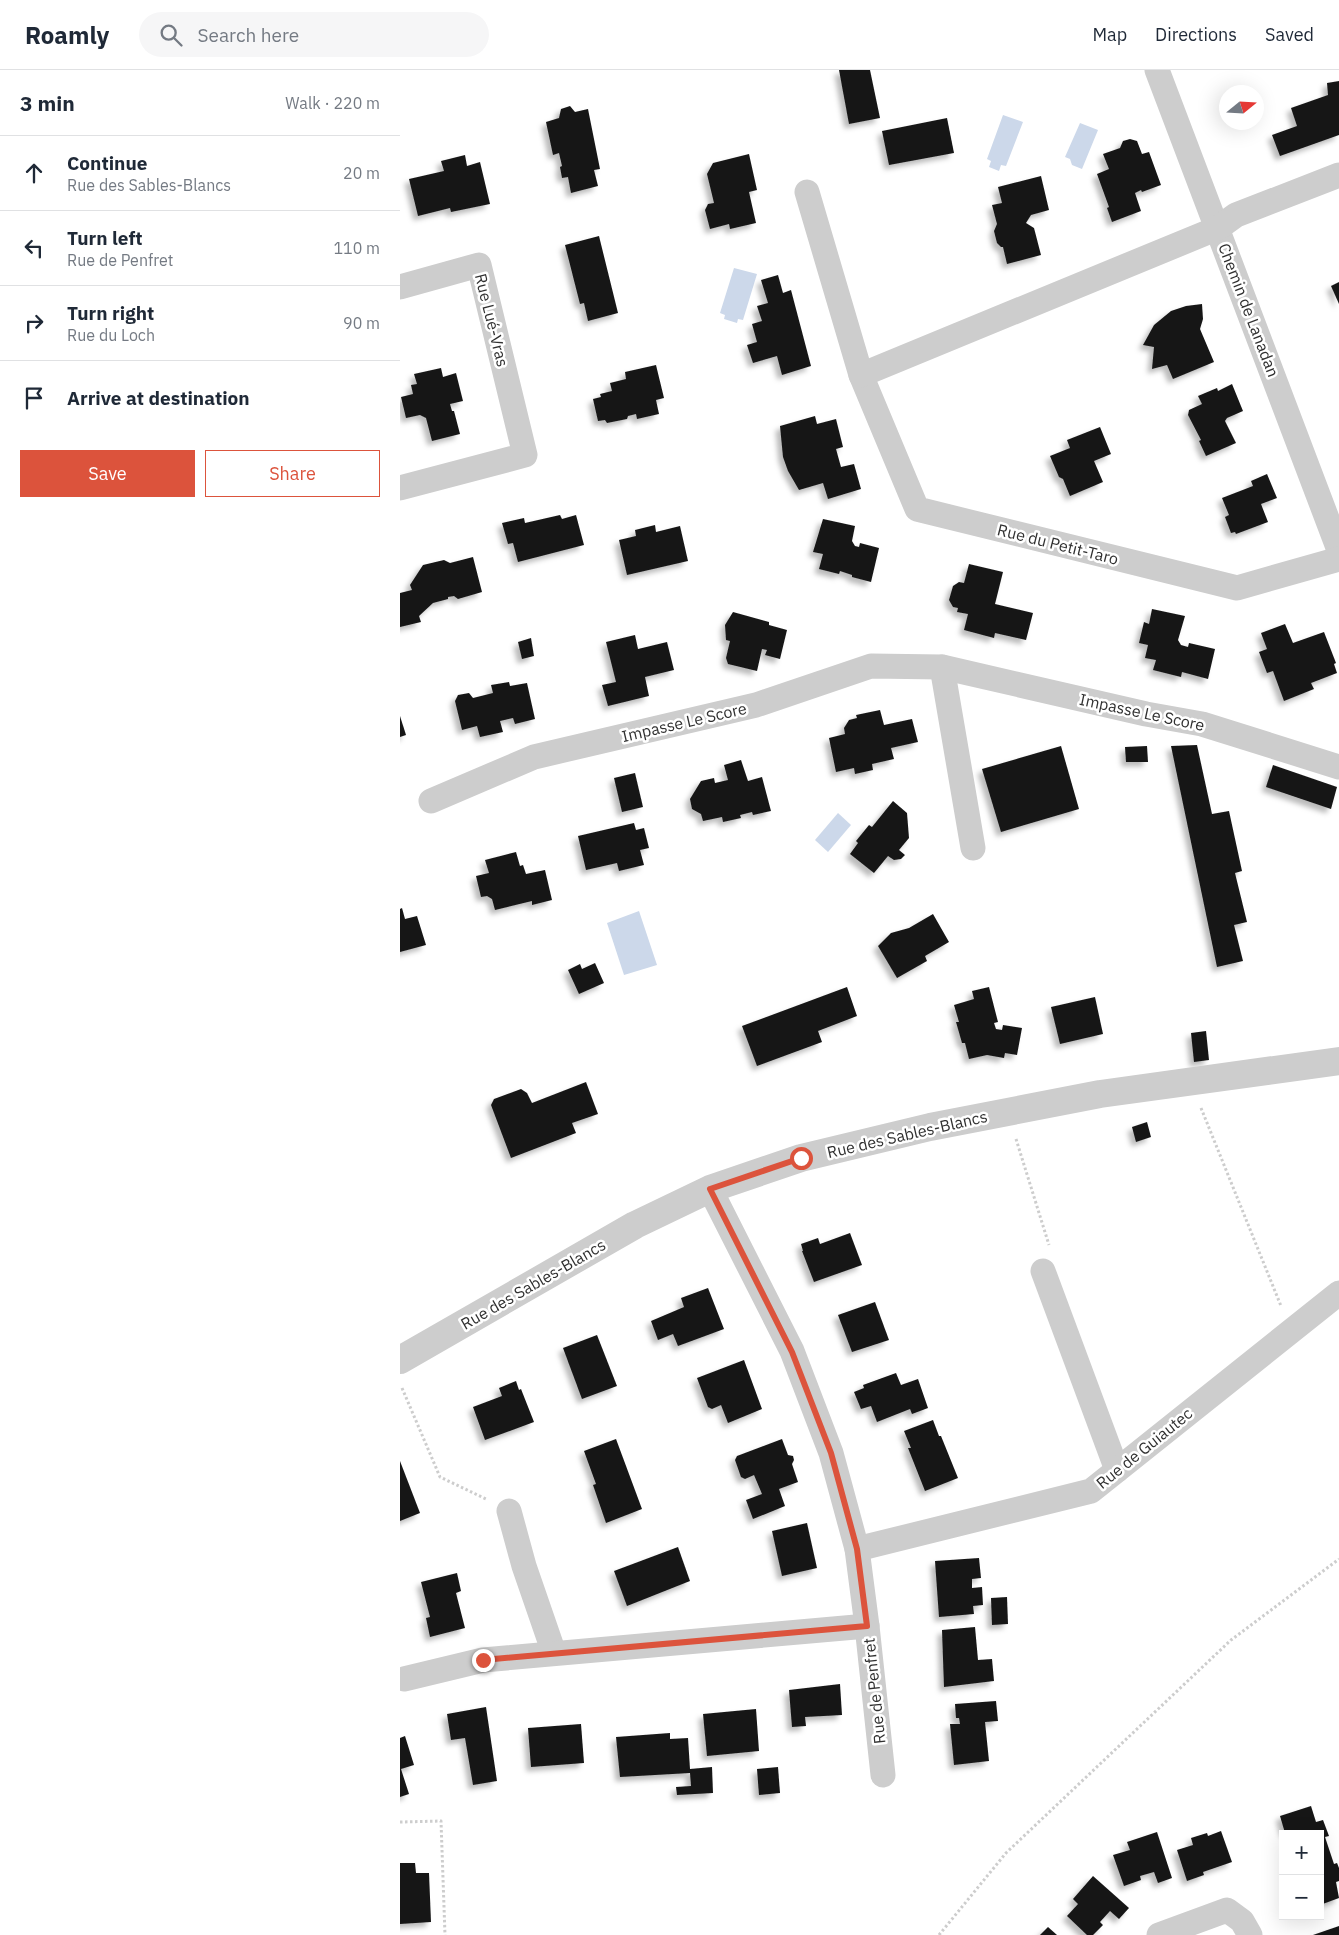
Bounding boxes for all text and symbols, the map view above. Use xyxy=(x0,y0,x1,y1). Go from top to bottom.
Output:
search box xyxy=(139,12,489,57)
text: Roamly xyxy=(25,19,109,51)
icon: search xyxy=(157,21,185,49)
text: Search here xyxy=(197,23,299,47)
text: Map xyxy=(1092,23,1127,46)
text: Directions xyxy=(1155,23,1237,46)
text: Saved xyxy=(1265,23,1314,46)
north arrow xyxy=(1219,85,1264,130)
text: 3 min xyxy=(20,89,75,117)
text: Walk · 220 m xyxy=(285,93,380,113)
text: Continue xyxy=(67,151,147,175)
icon: ahead xyxy=(20,159,48,187)
text: 20 m xyxy=(343,163,380,183)
text: Rue des Sables-Blancs xyxy=(67,175,231,195)
text: Turn left xyxy=(67,226,143,250)
icon: left xyxy=(20,234,48,262)
text: 110 m xyxy=(333,238,380,258)
street label: Chemin de Lanadan xyxy=(1214,240,1284,380)
text: Rue de Penfret xyxy=(67,250,173,270)
street label: Rue Lué-Vras xyxy=(471,271,513,369)
text: Turn right xyxy=(67,301,154,325)
icon: right xyxy=(20,309,48,337)
text: 90 m xyxy=(343,313,380,333)
text: Rue du Loch xyxy=(67,325,155,345)
icon: arrive xyxy=(20,384,48,412)
text: Arrive at destination xyxy=(67,386,250,410)
button: Save xyxy=(20,450,195,497)
button: Share xyxy=(205,450,380,497)
street label: Rue du Petit-Taro xyxy=(995,519,1121,569)
street label: Impasse Le Score xyxy=(1078,689,1207,735)
street label: Impasse Le Score xyxy=(620,698,749,746)
street label: Rue des Sables-Blancs xyxy=(825,1106,989,1162)
route start xyxy=(790,1147,813,1170)
street label: Rue des Sables-Blancs xyxy=(457,1234,609,1334)
street label: Rue de Guiautec xyxy=(1092,1403,1196,1493)
street label: Rue de Penfret xyxy=(858,1637,890,1745)
route end xyxy=(472,1649,495,1672)
map controls xyxy=(1279,1830,1324,1920)
button: + xyxy=(1279,1830,1324,1875)
button: − xyxy=(1279,1875,1324,1920)

